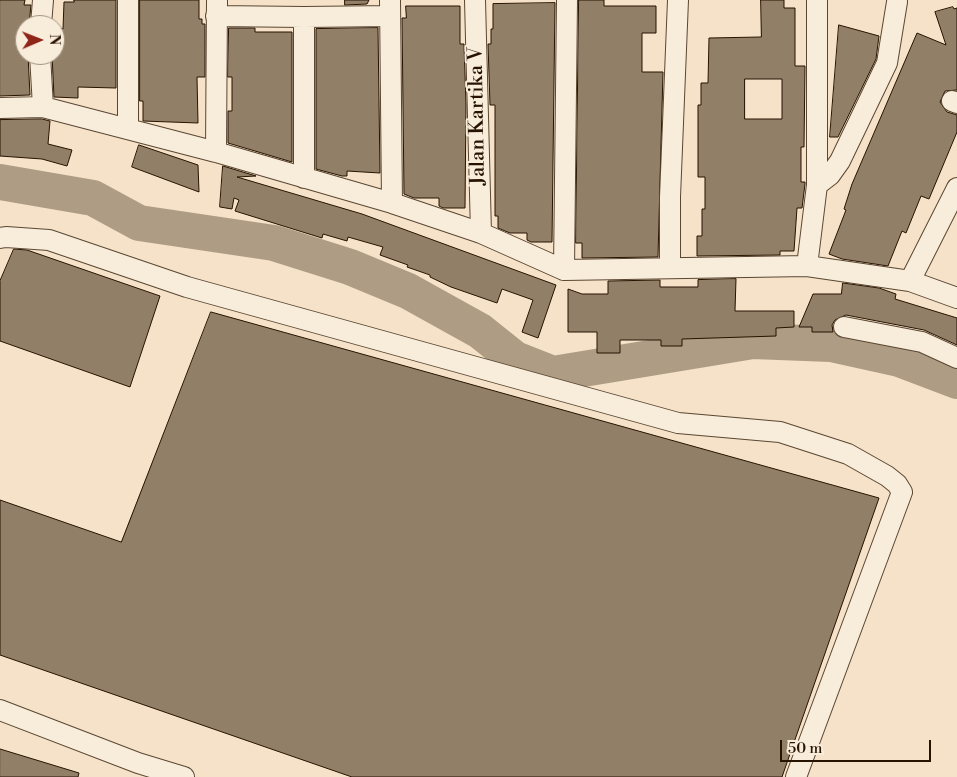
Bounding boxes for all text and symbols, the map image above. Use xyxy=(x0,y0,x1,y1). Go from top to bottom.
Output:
north arrow xyxy=(15,15,65,65)
text: N xyxy=(45,34,63,45)
street label: Jalan Kartika V xyxy=(465,46,491,186)
scale bar xyxy=(782,730,933,762)
text: 50 m xyxy=(788,739,822,758)

